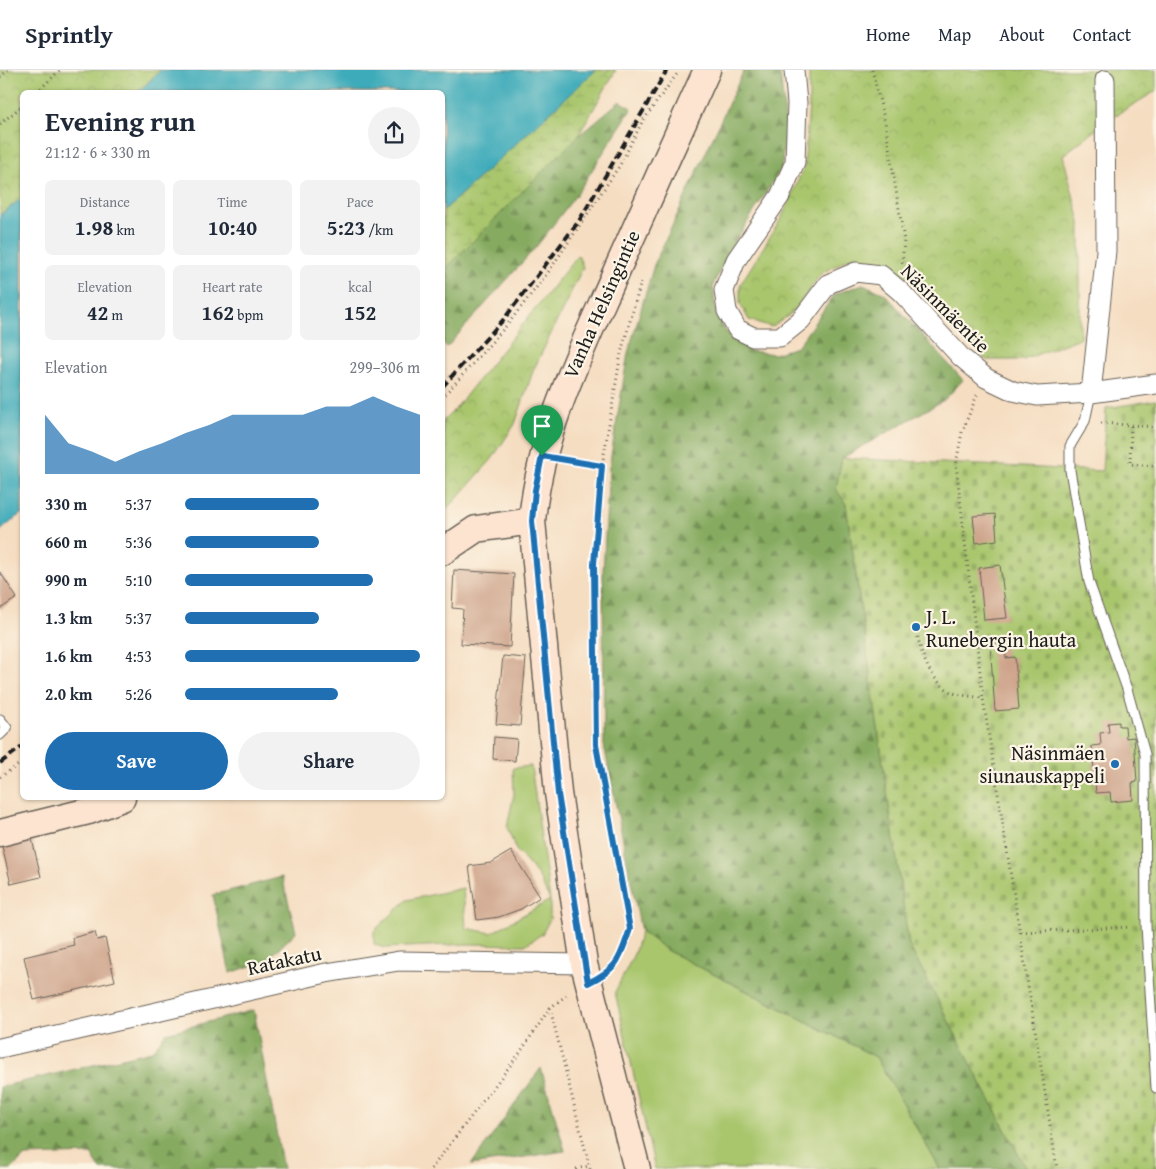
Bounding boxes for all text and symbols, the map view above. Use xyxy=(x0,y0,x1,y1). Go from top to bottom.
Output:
text: Sprintly xyxy=(25,17,113,52)
text: Home xyxy=(866,21,910,48)
text: Map xyxy=(938,21,971,48)
text: About xyxy=(999,21,1045,48)
text: Contact xyxy=(1073,21,1131,48)
text: Evening run xyxy=(45,100,196,141)
button: share xyxy=(368,107,420,159)
text: 21:12 · 6 × 330 m xyxy=(45,140,150,164)
text: Distance xyxy=(80,192,130,212)
text: Time xyxy=(218,192,247,212)
text: Pace xyxy=(347,192,374,212)
text: 1.98 xyxy=(75,212,113,243)
text: 10:40 xyxy=(208,212,257,243)
text: 5:23 xyxy=(327,212,365,243)
text: km xyxy=(113,220,135,240)
text: /km xyxy=(365,220,394,240)
street label: Vanha Helsingintie xyxy=(555,225,647,383)
street label: Näsinmäentie xyxy=(895,257,997,359)
text: Elevation xyxy=(77,277,132,297)
text: Heart rate xyxy=(202,277,263,297)
text: kcal xyxy=(348,277,372,297)
text: 42 xyxy=(87,297,108,328)
text: 162 xyxy=(202,297,234,328)
text: 152 xyxy=(344,297,376,328)
text: m xyxy=(108,305,123,325)
text: bpm xyxy=(234,305,263,325)
text: Elevation xyxy=(45,355,108,379)
text: 299–306 m xyxy=(350,355,420,379)
pin xyxy=(521,405,563,456)
icon: arrive xyxy=(528,412,556,440)
text: 330 m xyxy=(45,492,87,516)
text: 5:37 xyxy=(125,492,152,516)
text: 660 m xyxy=(45,530,87,554)
text: 5:36 xyxy=(125,530,152,554)
text: 990 m xyxy=(45,568,87,592)
text: 5:10 xyxy=(125,568,152,592)
place label: J. L. Runebergin hauta xyxy=(923,602,1077,654)
text: 1.3 km xyxy=(45,606,92,630)
text: 5:37 xyxy=(125,606,152,630)
marker: J. L. Runebergin hauta xyxy=(910,621,922,633)
text: 1.6 km xyxy=(45,644,92,668)
text: 4:53 xyxy=(125,644,152,668)
text: 2.0 km xyxy=(45,682,92,706)
text: 5:26 xyxy=(125,682,152,706)
button: Save xyxy=(45,732,228,790)
button: Share xyxy=(238,732,420,790)
place label: Näsinmäen siunauskappeli xyxy=(979,738,1105,790)
marker: Näsinmäen siunauskappeli xyxy=(1109,758,1121,770)
street label: Ratakatu xyxy=(244,938,324,982)

